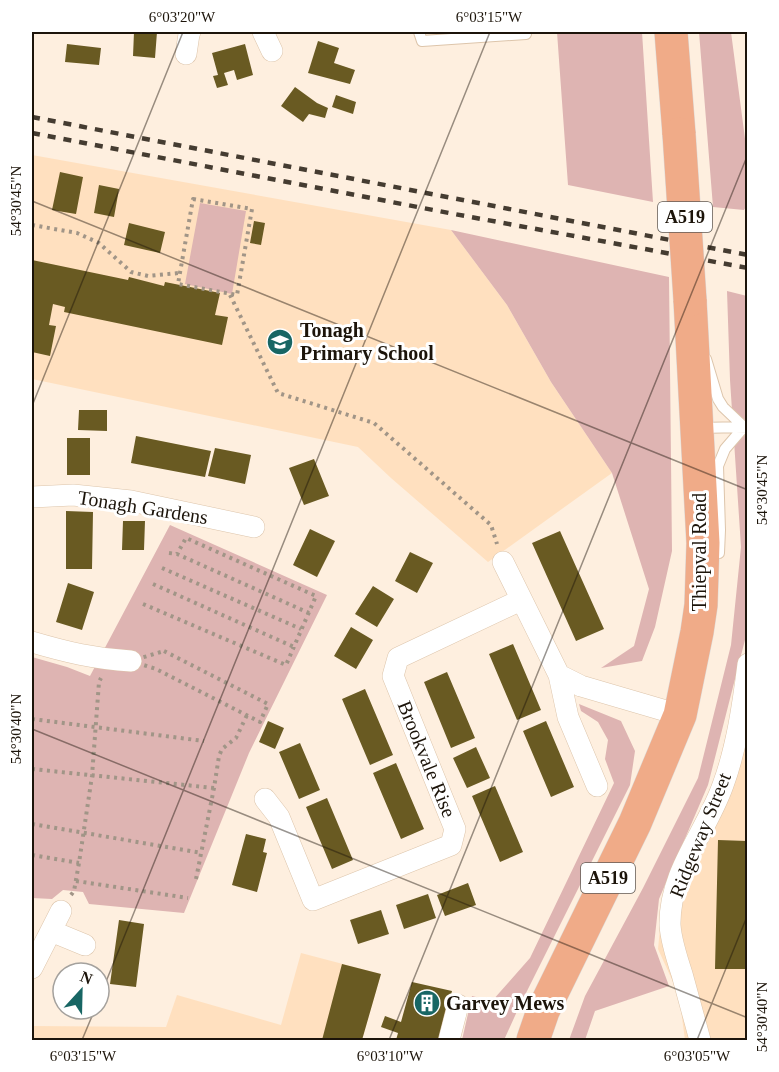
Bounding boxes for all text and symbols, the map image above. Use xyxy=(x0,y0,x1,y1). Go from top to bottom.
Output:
text: 6°03'20"W xyxy=(149,9,216,25)
text: 6°03'15"W xyxy=(456,9,523,25)
text: 54°30'45"N xyxy=(8,166,24,236)
road number: A519 xyxy=(658,202,712,232)
place label: Tonagh Primary School xyxy=(300,319,434,365)
school or university icon: Tonagh Primary School xyxy=(265,327,295,357)
text: 54°30'45"N xyxy=(754,455,770,525)
street label: Tonagh Gardens xyxy=(76,486,210,529)
street label: Thiepval Road xyxy=(688,493,711,611)
text: 54°30'40"N xyxy=(8,694,24,764)
street label: Brookvale Rise xyxy=(394,697,460,821)
street label: Ridgeway Street xyxy=(665,769,736,901)
road number: A519 xyxy=(581,863,635,893)
north arrow xyxy=(51,961,111,1021)
text: N xyxy=(78,968,95,988)
text: 54°30'40"N xyxy=(754,982,770,1052)
building icon: Garvey Mews xyxy=(412,988,442,1018)
place label: Garvey Mews xyxy=(446,992,565,1015)
text: 6°03'15"W xyxy=(50,1048,117,1064)
text: 6°03'10"W xyxy=(357,1048,424,1064)
text: 6°03'05"W xyxy=(664,1048,731,1064)

